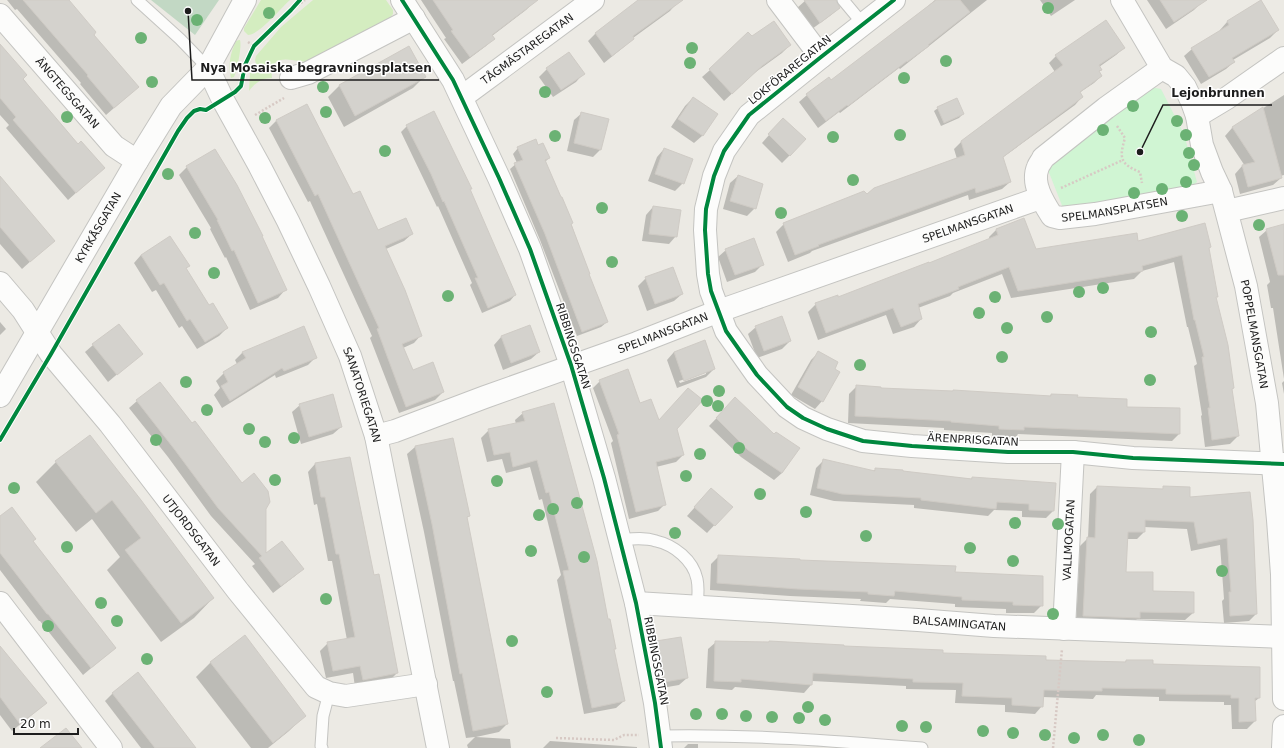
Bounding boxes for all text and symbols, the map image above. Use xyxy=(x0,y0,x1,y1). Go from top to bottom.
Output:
street label: TÅGMÄSTAREGATAN xyxy=(478,10,576,88)
street label: LOKFÖRAREGATAN xyxy=(746,33,834,107)
street label: ÄNGTEGSGATAN xyxy=(33,55,102,131)
callout: Nya Mosaiska begravningsplatsen xyxy=(192,56,439,80)
text: Nya Mosaiska begravningsplatsen xyxy=(200,61,432,75)
callout: Lejonbrunnen xyxy=(1163,81,1272,105)
text: Lejonbrunnen xyxy=(1171,86,1265,100)
street label: KYRKÅSGATAN xyxy=(73,190,124,265)
street label: SPELMANSPLATSEN xyxy=(1061,194,1169,224)
street label: SPELMANSGATAN xyxy=(921,201,1015,245)
street label: POPPELMANSGATAN xyxy=(1238,278,1271,390)
street label: RIBBINGSGATAN xyxy=(553,301,593,391)
street label: SPELMANSGATAN xyxy=(616,309,710,356)
street label: SANATORIEGATAN xyxy=(340,345,384,444)
street label: ÄRENPRISGATAN xyxy=(927,431,1019,449)
street label: UTJORDSGATAN xyxy=(160,492,223,569)
street label: VALLMOGATAN xyxy=(1060,499,1077,581)
street label: BALSAMINGATAN xyxy=(912,613,1006,633)
street label: RIBBINGSGATAN xyxy=(641,616,671,706)
scale bar xyxy=(14,710,78,736)
text: 20 m xyxy=(20,717,51,731)

